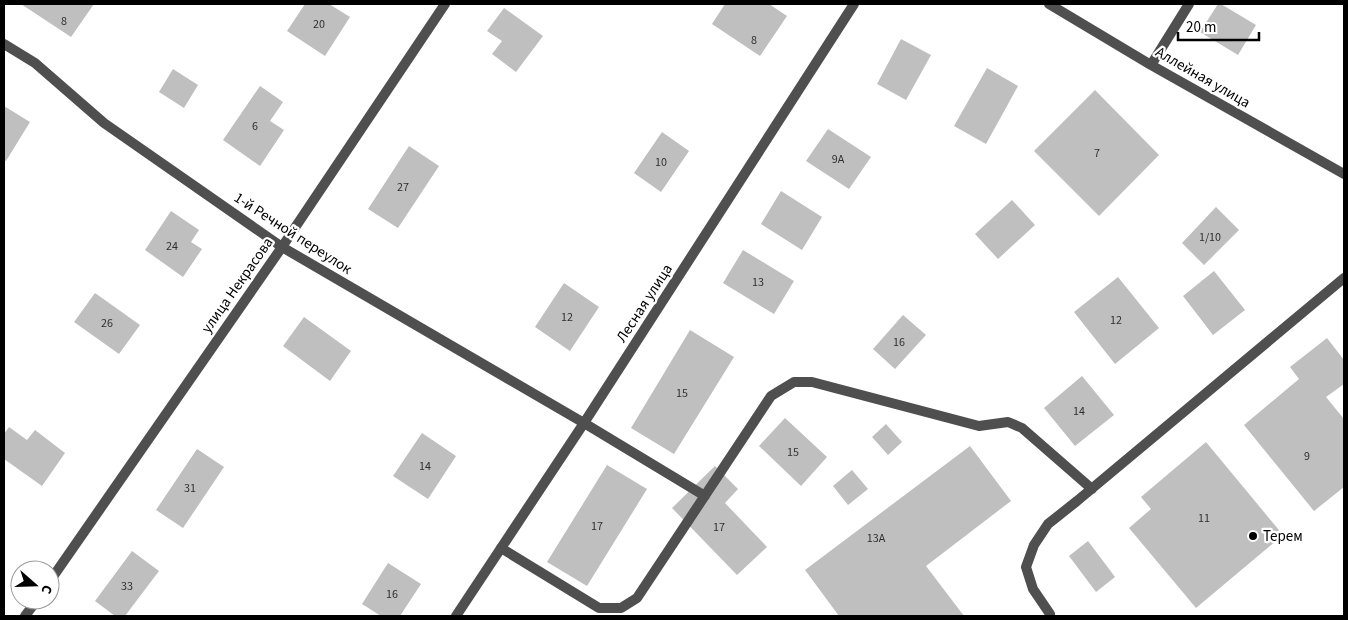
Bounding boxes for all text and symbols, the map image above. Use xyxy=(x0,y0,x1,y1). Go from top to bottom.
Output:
scale bar xyxy=(1178,10,1259,42)
house number: 8 xyxy=(61,13,67,30)
house number: 20 xyxy=(313,16,325,33)
text: 20 m xyxy=(1186,17,1216,38)
house number: 8 xyxy=(751,32,757,49)
street label: Аллейная улица xyxy=(1151,42,1254,113)
house number: 6 xyxy=(252,118,258,135)
house number: 7 xyxy=(1094,145,1100,162)
house number: 9А xyxy=(832,151,845,168)
house number: 10 xyxy=(655,154,667,171)
house number: 27 xyxy=(397,179,409,196)
street label: 1-й Речной переулок xyxy=(230,187,356,280)
house number: 1/10 xyxy=(1199,229,1221,246)
street label: улица Некрасова xyxy=(197,233,278,337)
house number: 24 xyxy=(166,238,178,255)
street label: Лесная улица xyxy=(611,260,678,347)
house number: 13 xyxy=(752,274,764,291)
house number: 12 xyxy=(561,309,573,326)
house number: 12 xyxy=(1110,312,1122,329)
house number: 26 xyxy=(101,315,113,332)
house number: 16 xyxy=(893,334,905,351)
house number: 15 xyxy=(676,385,688,402)
house number: 14 xyxy=(1073,403,1085,420)
house number: 15 xyxy=(787,444,799,461)
house number: 9 xyxy=(1304,448,1310,465)
house number: 14 xyxy=(419,458,431,475)
house number: 31 xyxy=(184,480,196,497)
house number: 11 xyxy=(1198,510,1210,527)
house number: 17 xyxy=(591,518,603,535)
house number: 17 xyxy=(713,519,725,536)
place label: Терем xyxy=(1263,526,1303,547)
house number: 13А xyxy=(867,530,886,547)
marker: Терем xyxy=(1247,530,1259,542)
north arrow xyxy=(10,560,60,610)
house number: 33 xyxy=(121,578,133,595)
text: С xyxy=(35,582,57,596)
house number: 16 xyxy=(386,586,398,603)

